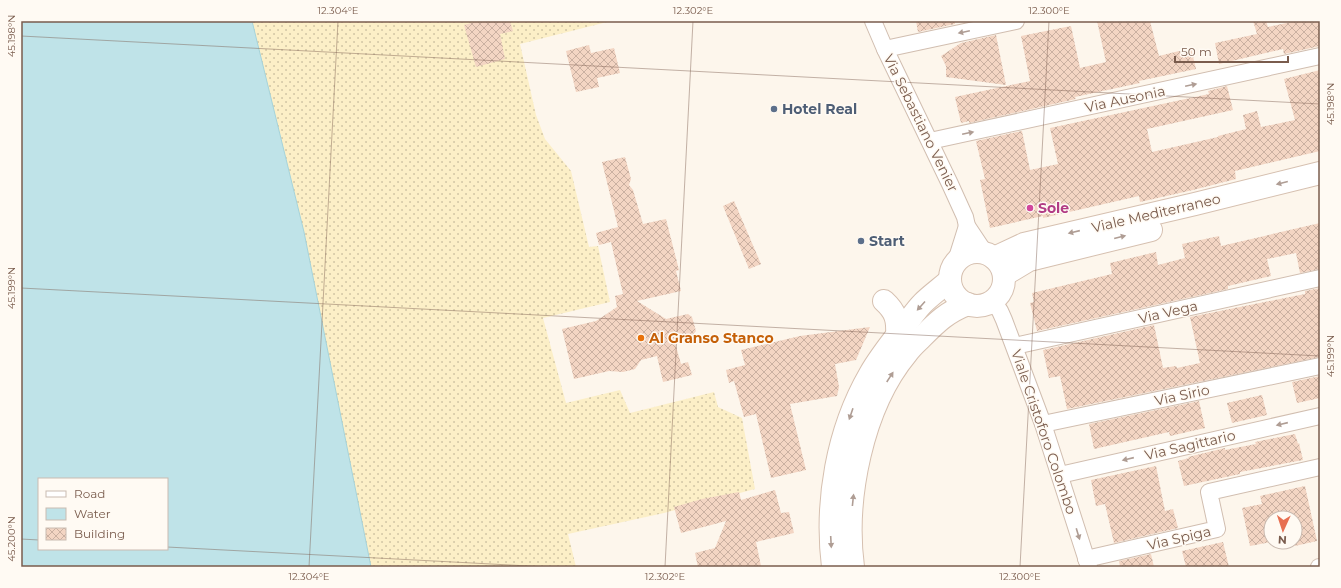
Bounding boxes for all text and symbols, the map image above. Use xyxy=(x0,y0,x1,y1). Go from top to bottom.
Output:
text: 12.304°E xyxy=(317,4,359,17)
text: 12.302°E xyxy=(673,4,714,17)
text: 12.300°E xyxy=(1028,4,1070,17)
text: 45.198°N xyxy=(5,15,18,57)
one-way arrow xyxy=(958,30,970,36)
scale bar xyxy=(1175,38,1288,64)
text: 50 m xyxy=(1181,44,1212,59)
street label: Via Sebastiano Venier xyxy=(880,51,962,195)
one-way arrow xyxy=(1185,81,1197,87)
street label: Via Ausonia xyxy=(1083,82,1167,116)
text: 45.198°N xyxy=(1324,83,1337,125)
place label: Hotel Real xyxy=(782,100,857,118)
marker: Hotel Real xyxy=(769,104,779,114)
one-way arrow xyxy=(962,130,974,136)
one-way arrow xyxy=(1276,180,1288,186)
street label: Viale Mediterraneo xyxy=(1090,189,1222,237)
place label: Sole xyxy=(1038,199,1069,217)
marker: Sole xyxy=(1025,203,1035,213)
one-way arrow xyxy=(1068,230,1080,236)
place label: Start xyxy=(869,232,905,250)
one-way arrow xyxy=(1114,234,1126,240)
marker: Start xyxy=(856,236,866,246)
text: 45.199°N xyxy=(5,267,18,309)
street label: Via Vega xyxy=(1136,296,1200,328)
one-way arrow xyxy=(917,300,926,311)
place label: Al Granso Stanco xyxy=(648,329,774,347)
marker: Al Granso Stanco xyxy=(636,333,646,343)
text: 45.199°N xyxy=(1324,335,1337,377)
street label: Viale Cristoforo Colombo xyxy=(1007,347,1081,517)
one-way arrow xyxy=(887,371,894,383)
street label: Via Sirio xyxy=(1153,380,1211,410)
one-way arrow xyxy=(848,409,854,421)
one-way arrow xyxy=(1276,422,1288,428)
street label: Via Sagittario xyxy=(1143,426,1237,464)
one-way arrow xyxy=(1122,457,1134,463)
legend xyxy=(38,478,168,550)
text: Road xyxy=(74,486,105,501)
one-way arrow xyxy=(849,494,856,506)
text: Water xyxy=(74,506,111,521)
north arrow xyxy=(1263,510,1303,550)
text: 45.200°N xyxy=(5,516,18,562)
street label: Via Spiga xyxy=(1145,522,1213,554)
text: Building xyxy=(74,526,125,541)
one-way arrow xyxy=(1075,528,1081,540)
text: N xyxy=(1278,533,1287,547)
one-way arrow xyxy=(828,536,835,548)
text: 12.304°E xyxy=(288,570,330,583)
text: 12.302°E xyxy=(645,570,686,583)
text: 12.300°E xyxy=(999,570,1041,583)

